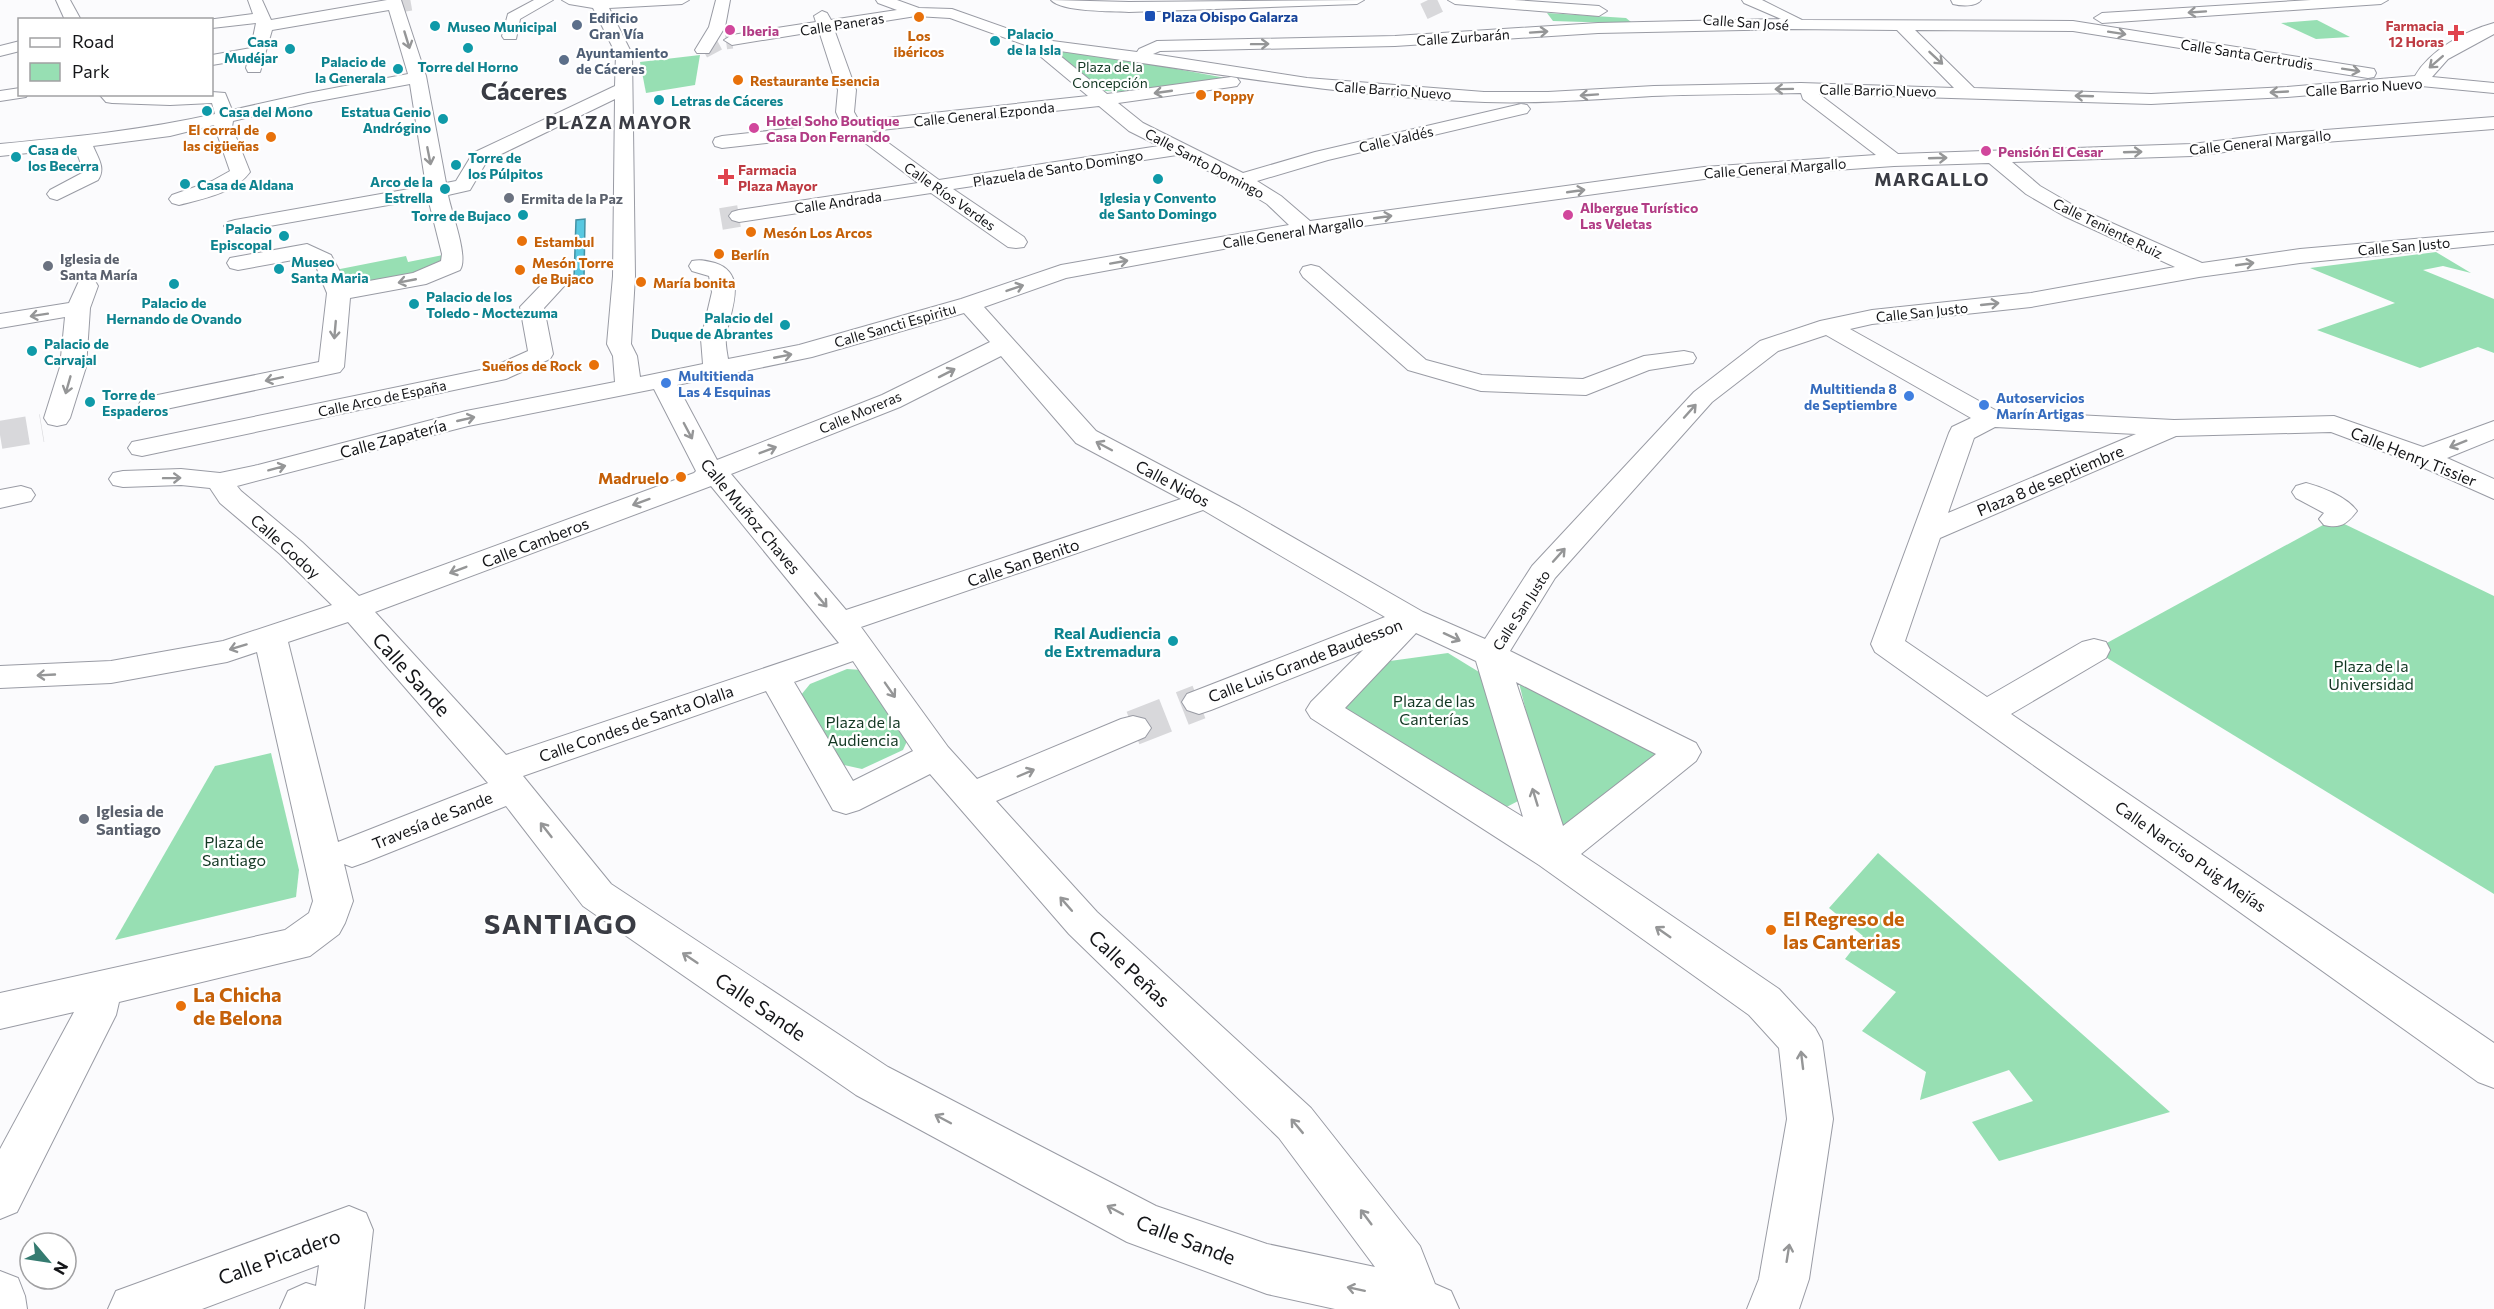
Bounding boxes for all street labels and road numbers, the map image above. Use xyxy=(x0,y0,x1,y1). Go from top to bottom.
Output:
street label: Calle Paneras xyxy=(799,9,885,39)
street label: Calle San José xyxy=(1702,11,1790,33)
street label: Calle Zurbarán xyxy=(1416,25,1510,49)
street label: Calle Santa Gertrudis xyxy=(2180,35,2314,73)
street label: Calle Barrio Nuevo xyxy=(2305,74,2423,100)
street label: Calle Barrio Nuevo xyxy=(1334,77,1452,103)
street label: Calle Barrio Nuevo xyxy=(1819,80,1937,100)
street label: Calle General Ezponda xyxy=(913,98,1055,130)
street label: Calle Valdés xyxy=(1357,122,1435,156)
street label: Calle Santo Domingo xyxy=(1142,124,1268,202)
street label: Calle General Margallo xyxy=(2188,126,2332,158)
street label: Plazuela de Santo Domingo xyxy=(972,146,1144,190)
street label: Calle General Margallo xyxy=(1703,155,1847,181)
street label: Calle Ríos Verdes xyxy=(901,158,999,234)
street label: Calle Andrada xyxy=(793,187,883,217)
street label: Calle Teniente Ruiz xyxy=(2050,194,2166,262)
street label: Calle General Margallo xyxy=(1221,212,1365,252)
street label: Calle San Justo xyxy=(2357,233,2451,259)
street label: Calle Sancti Espiritu xyxy=(832,299,958,351)
street label: Calle San Justo xyxy=(1875,299,1969,325)
street label: Calle Arco de España xyxy=(316,376,448,420)
street label: Calle Moreras xyxy=(816,387,904,437)
street label: Calle Zapatería xyxy=(338,415,448,461)
street label: Calle Henry Tissier xyxy=(2348,422,2480,490)
street label: Plaza 8 de septiembre xyxy=(1974,440,2126,520)
street label: Calle Muñoz Chaves xyxy=(697,454,805,578)
street label: Calle Nidos xyxy=(1133,456,1213,510)
street label: Calle Godoy xyxy=(247,510,325,582)
street label: Calle Camberos xyxy=(479,513,591,571)
street label: Calle San Benito xyxy=(965,534,1081,590)
street label: Calle San Justo xyxy=(1489,567,1553,653)
street label: Calle Luis Grande Baudesson xyxy=(1205,614,1405,706)
street label: Calle Sande xyxy=(368,627,456,721)
street label: Calle Condes de Santa Olalla xyxy=(536,681,736,765)
street label: Travesía de Sande xyxy=(369,787,495,853)
street label: Calle Narciso Puig Mejías xyxy=(2112,797,2270,915)
street label: Calle Peñas xyxy=(1084,924,1176,1012)
street label: Calle Sande xyxy=(711,967,811,1045)
street label: Calle Sande xyxy=(1133,1209,1239,1269)
street label: Calle Picadero xyxy=(215,1223,343,1289)

